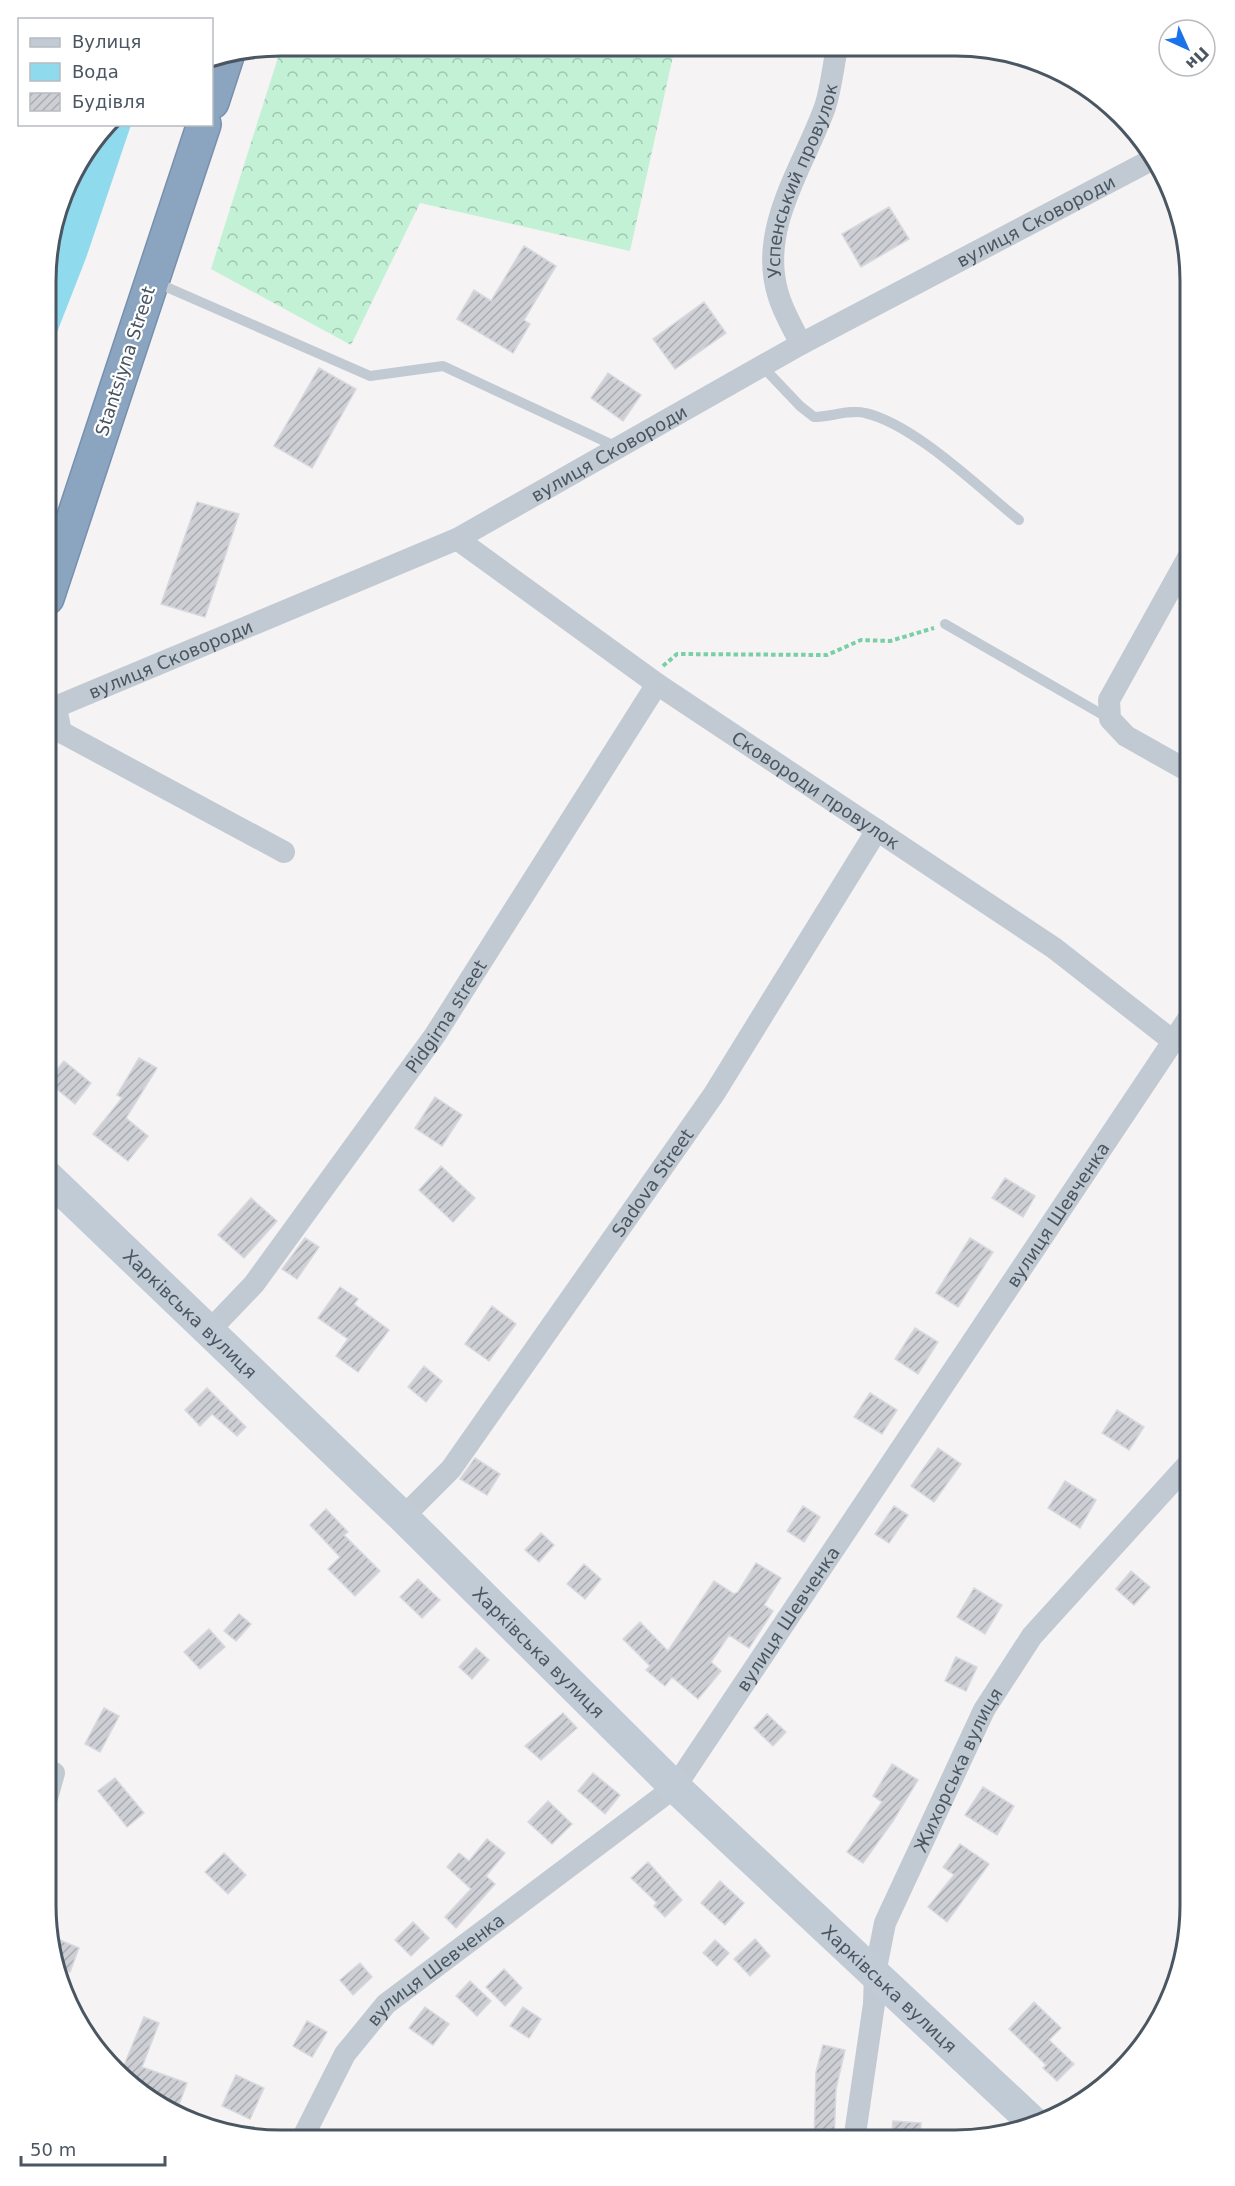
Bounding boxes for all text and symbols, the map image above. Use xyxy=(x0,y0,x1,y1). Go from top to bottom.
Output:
legend xyxy=(18,18,213,126)
north arrow xyxy=(1157,18,1217,78)
text: Вулиця xyxy=(72,31,141,52)
text: Пн xyxy=(1182,43,1213,74)
text: Вода xyxy=(72,61,119,82)
street label: Успенський провулок xyxy=(763,81,841,279)
text: Будівля xyxy=(72,91,145,112)
street label: вулиця Сковороди xyxy=(953,170,1118,271)
street label: Stantsiyna Street xyxy=(91,284,159,438)
street label: вулиця Сковороди xyxy=(527,400,691,506)
street label: вулиця Сковороди xyxy=(85,615,256,703)
street label: Сковороди провулок xyxy=(728,726,904,853)
street label: Pidgirna street xyxy=(401,956,490,1077)
street label: Sadova Street xyxy=(607,1124,697,1240)
street label: вулиця Шевченка xyxy=(1002,1138,1113,1291)
street label: Харківська вулиця xyxy=(119,1245,262,1382)
street label: вулиця Шевченка xyxy=(732,1542,843,1695)
street label: Харківська вулиця xyxy=(469,1582,609,1722)
street label: Жихорська вулиця xyxy=(909,1684,1006,1855)
street label: вулиця Шевченка xyxy=(362,1909,508,2030)
street label: Харківська вулиця xyxy=(818,1920,962,2056)
scale bar xyxy=(21,2129,165,2167)
text: 50 m xyxy=(30,2139,76,2160)

